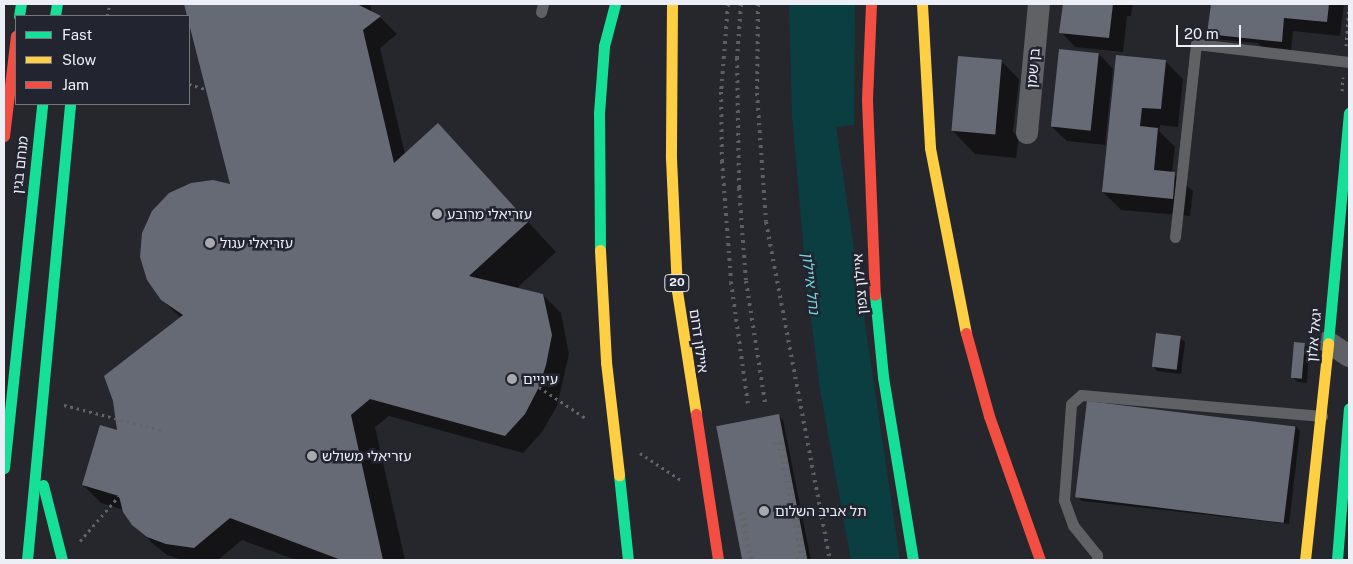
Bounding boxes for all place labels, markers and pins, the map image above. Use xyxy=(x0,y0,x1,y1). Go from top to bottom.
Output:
place label: עזריאלי מרובע xyxy=(447,206,532,222)
marker: עזריאלי מרובע xyxy=(431,208,443,220)
place label: עזריאלי עגול xyxy=(220,235,293,251)
marker: עזריאלי עגול xyxy=(204,237,216,249)
place label: עיניים xyxy=(523,371,558,387)
marker: עיניים xyxy=(505,372,519,386)
place label: עזריאלי משולש xyxy=(322,448,411,464)
marker: עזריאלי משולש xyxy=(306,450,318,462)
place label: תל אביב השלום xyxy=(775,503,867,519)
marker: תל אביב השלום xyxy=(757,504,771,518)

